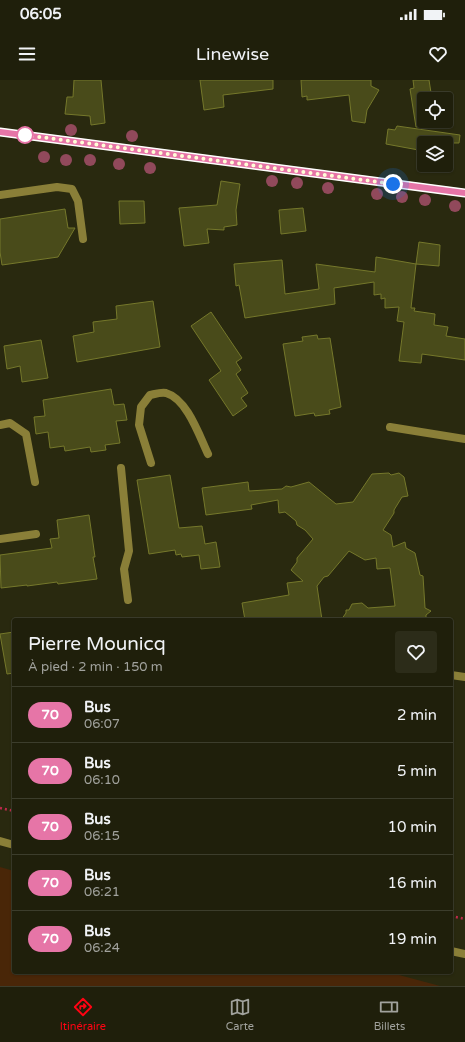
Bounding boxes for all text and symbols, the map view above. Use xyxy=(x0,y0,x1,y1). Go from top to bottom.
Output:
text: 06:05 xyxy=(20,5,62,23)
icon: menu xyxy=(16,43,38,65)
text: Linewise xyxy=(196,43,269,65)
icon: heart xyxy=(427,43,449,65)
map controls xyxy=(417,92,453,172)
button: locate xyxy=(417,92,453,128)
unlabelled marker xyxy=(16,126,34,144)
button: layers xyxy=(417,136,453,172)
your location xyxy=(383,174,403,194)
button: heart xyxy=(395,631,437,673)
text: Pierre Mounicq xyxy=(28,633,166,655)
text: À pied · 2 min · 150 m xyxy=(28,659,163,675)
text: Bus xyxy=(84,698,111,716)
text: 70 xyxy=(41,706,59,723)
text: 2 min xyxy=(397,706,437,724)
text: 06:07 xyxy=(84,716,120,732)
text: Bus xyxy=(84,754,111,772)
text: 70 xyxy=(41,762,59,779)
text: 5 min xyxy=(397,762,437,780)
text: 06:10 xyxy=(84,772,120,788)
text: Bus xyxy=(84,810,111,828)
text: 70 xyxy=(41,818,59,835)
text: 10 min xyxy=(388,818,437,836)
text: 06:15 xyxy=(84,828,120,844)
text: Bus xyxy=(84,866,111,884)
text: 70 xyxy=(41,874,59,891)
text: 16 min xyxy=(388,874,437,892)
text: 06:21 xyxy=(84,884,120,900)
text: Bus xyxy=(84,922,111,940)
text: 70 xyxy=(41,930,59,947)
text: 19 min xyxy=(388,930,437,948)
text: 06:24 xyxy=(84,940,120,956)
tab: Itinéraire xyxy=(60,996,106,1033)
tab: Carte xyxy=(226,996,254,1033)
tab: Billets xyxy=(374,996,405,1033)

